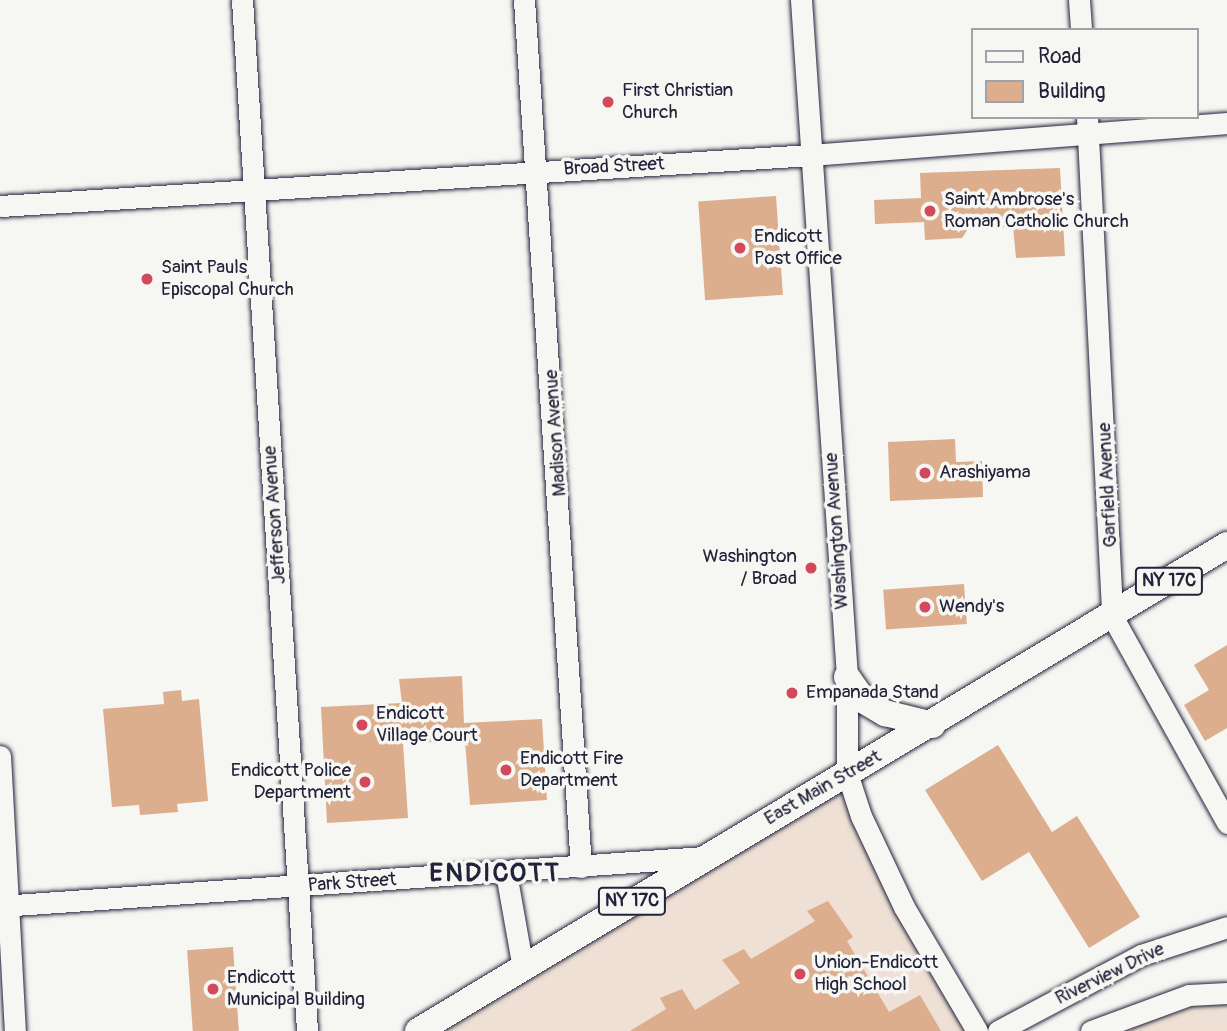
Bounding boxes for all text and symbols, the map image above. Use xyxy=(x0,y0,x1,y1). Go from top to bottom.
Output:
legend xyxy=(972,28,1199,119)
text: Road xyxy=(1038,43,1082,70)
text: Building xyxy=(1038,78,1105,105)
place label: First Christian Church xyxy=(622,80,733,124)
marker: First Christian Church xyxy=(600,94,616,110)
street label: Broad Street xyxy=(563,153,665,181)
place label: Saint Ambrose's Roman Catholic Church xyxy=(944,189,1129,233)
marker: Saint Ambrose's Roman Catholic Church xyxy=(922,203,938,219)
place label: Endicott Post Office xyxy=(754,226,842,270)
marker: Endicott Post Office xyxy=(732,240,748,256)
place label: Saint Pauls Episcopal Church xyxy=(161,257,294,301)
marker: Saint Pauls Episcopal Church xyxy=(139,271,155,287)
street label: Madison Avenue xyxy=(540,369,572,497)
street label: Garfield Avenue xyxy=(1093,422,1123,548)
street label: Jefferson Avenue xyxy=(259,445,291,585)
street label: Washington Avenue xyxy=(820,452,854,610)
place label: Arashiyama xyxy=(939,462,1031,484)
marker: Arashiyama xyxy=(917,465,933,481)
place label: Washington / Broad xyxy=(702,546,797,590)
marker: Washington / Broad xyxy=(803,560,819,576)
road number: NY 17C xyxy=(1134,566,1204,596)
place label: Wendy's xyxy=(939,596,1004,618)
marker: Wendy's xyxy=(917,599,933,615)
place label: Empanada Stand xyxy=(806,682,939,704)
marker: Empanada Stand xyxy=(784,685,800,701)
place label: Endicott Village Court xyxy=(376,703,478,747)
marker: Endicott Village Court xyxy=(354,717,370,733)
street label: East Main Street xyxy=(761,745,885,831)
place label: Endicott Fire Department xyxy=(520,748,623,792)
place label: Endicott Police Department xyxy=(231,760,351,804)
marker: Endicott Fire Department xyxy=(498,762,514,778)
marker: Endicott Police Department xyxy=(357,774,373,790)
district label: ENDICOTT xyxy=(430,858,560,890)
street label: Park Street xyxy=(307,869,397,897)
road number: NY 17C xyxy=(597,887,667,916)
street label: Riverview Drive xyxy=(1052,938,1168,1010)
place label: Union-Endicott High School xyxy=(814,952,938,996)
marker: Union-Endicott High School xyxy=(792,966,808,982)
place label: Endicott Municipal Building xyxy=(227,967,365,1011)
marker: Endicott Municipal Building xyxy=(205,981,221,997)

